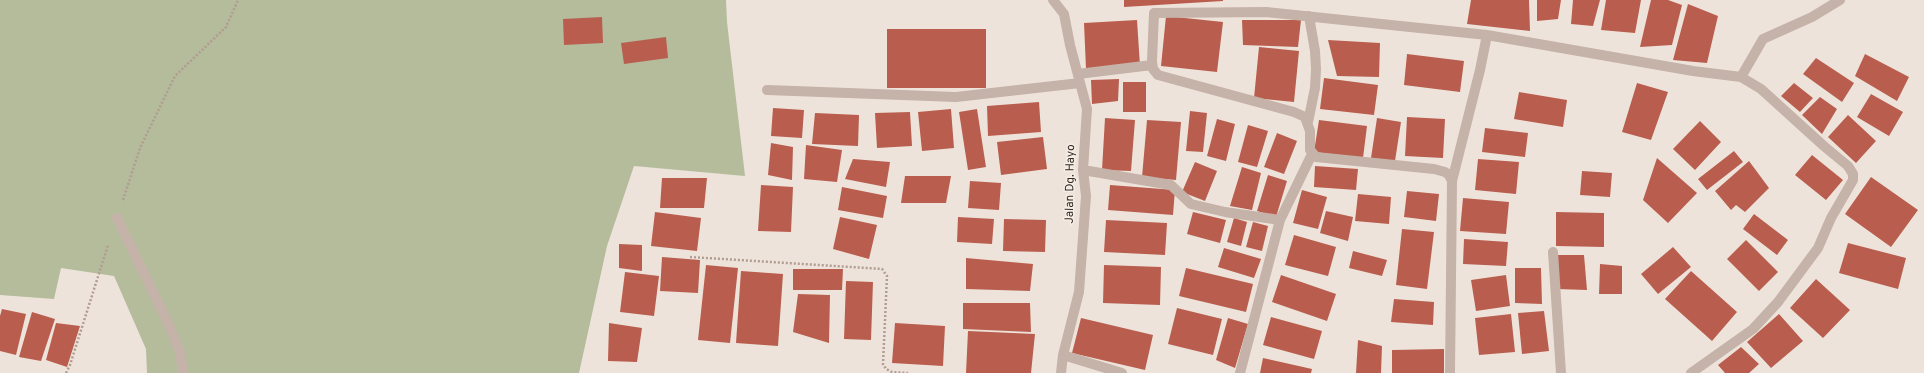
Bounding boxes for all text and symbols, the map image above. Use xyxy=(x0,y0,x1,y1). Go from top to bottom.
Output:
street label: Jalan Dg. Hayo xyxy=(1063,144,1079,224)

